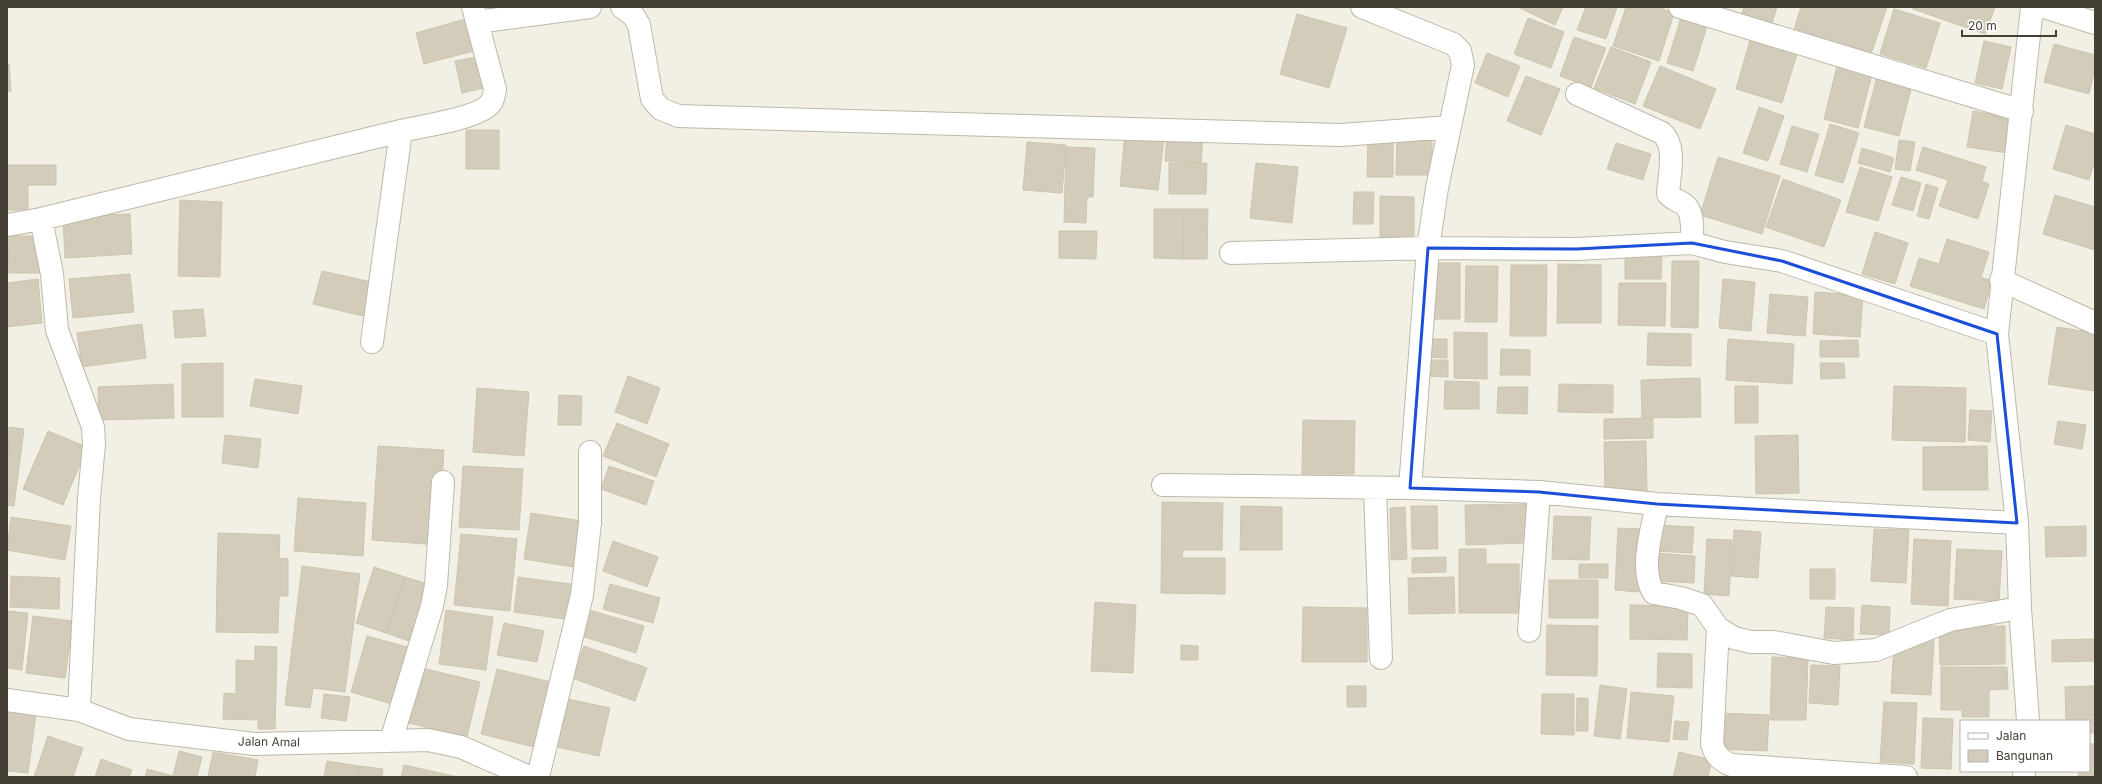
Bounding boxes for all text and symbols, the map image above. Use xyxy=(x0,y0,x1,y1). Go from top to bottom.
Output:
scale bar xyxy=(1962,12,2056,38)
text: 20 m xyxy=(1968,18,1997,33)
legend xyxy=(1960,720,2090,772)
text: Jalan xyxy=(1996,728,2026,743)
street label: Jalan Amal xyxy=(238,733,300,750)
text: Bangunan xyxy=(1996,748,2053,763)

